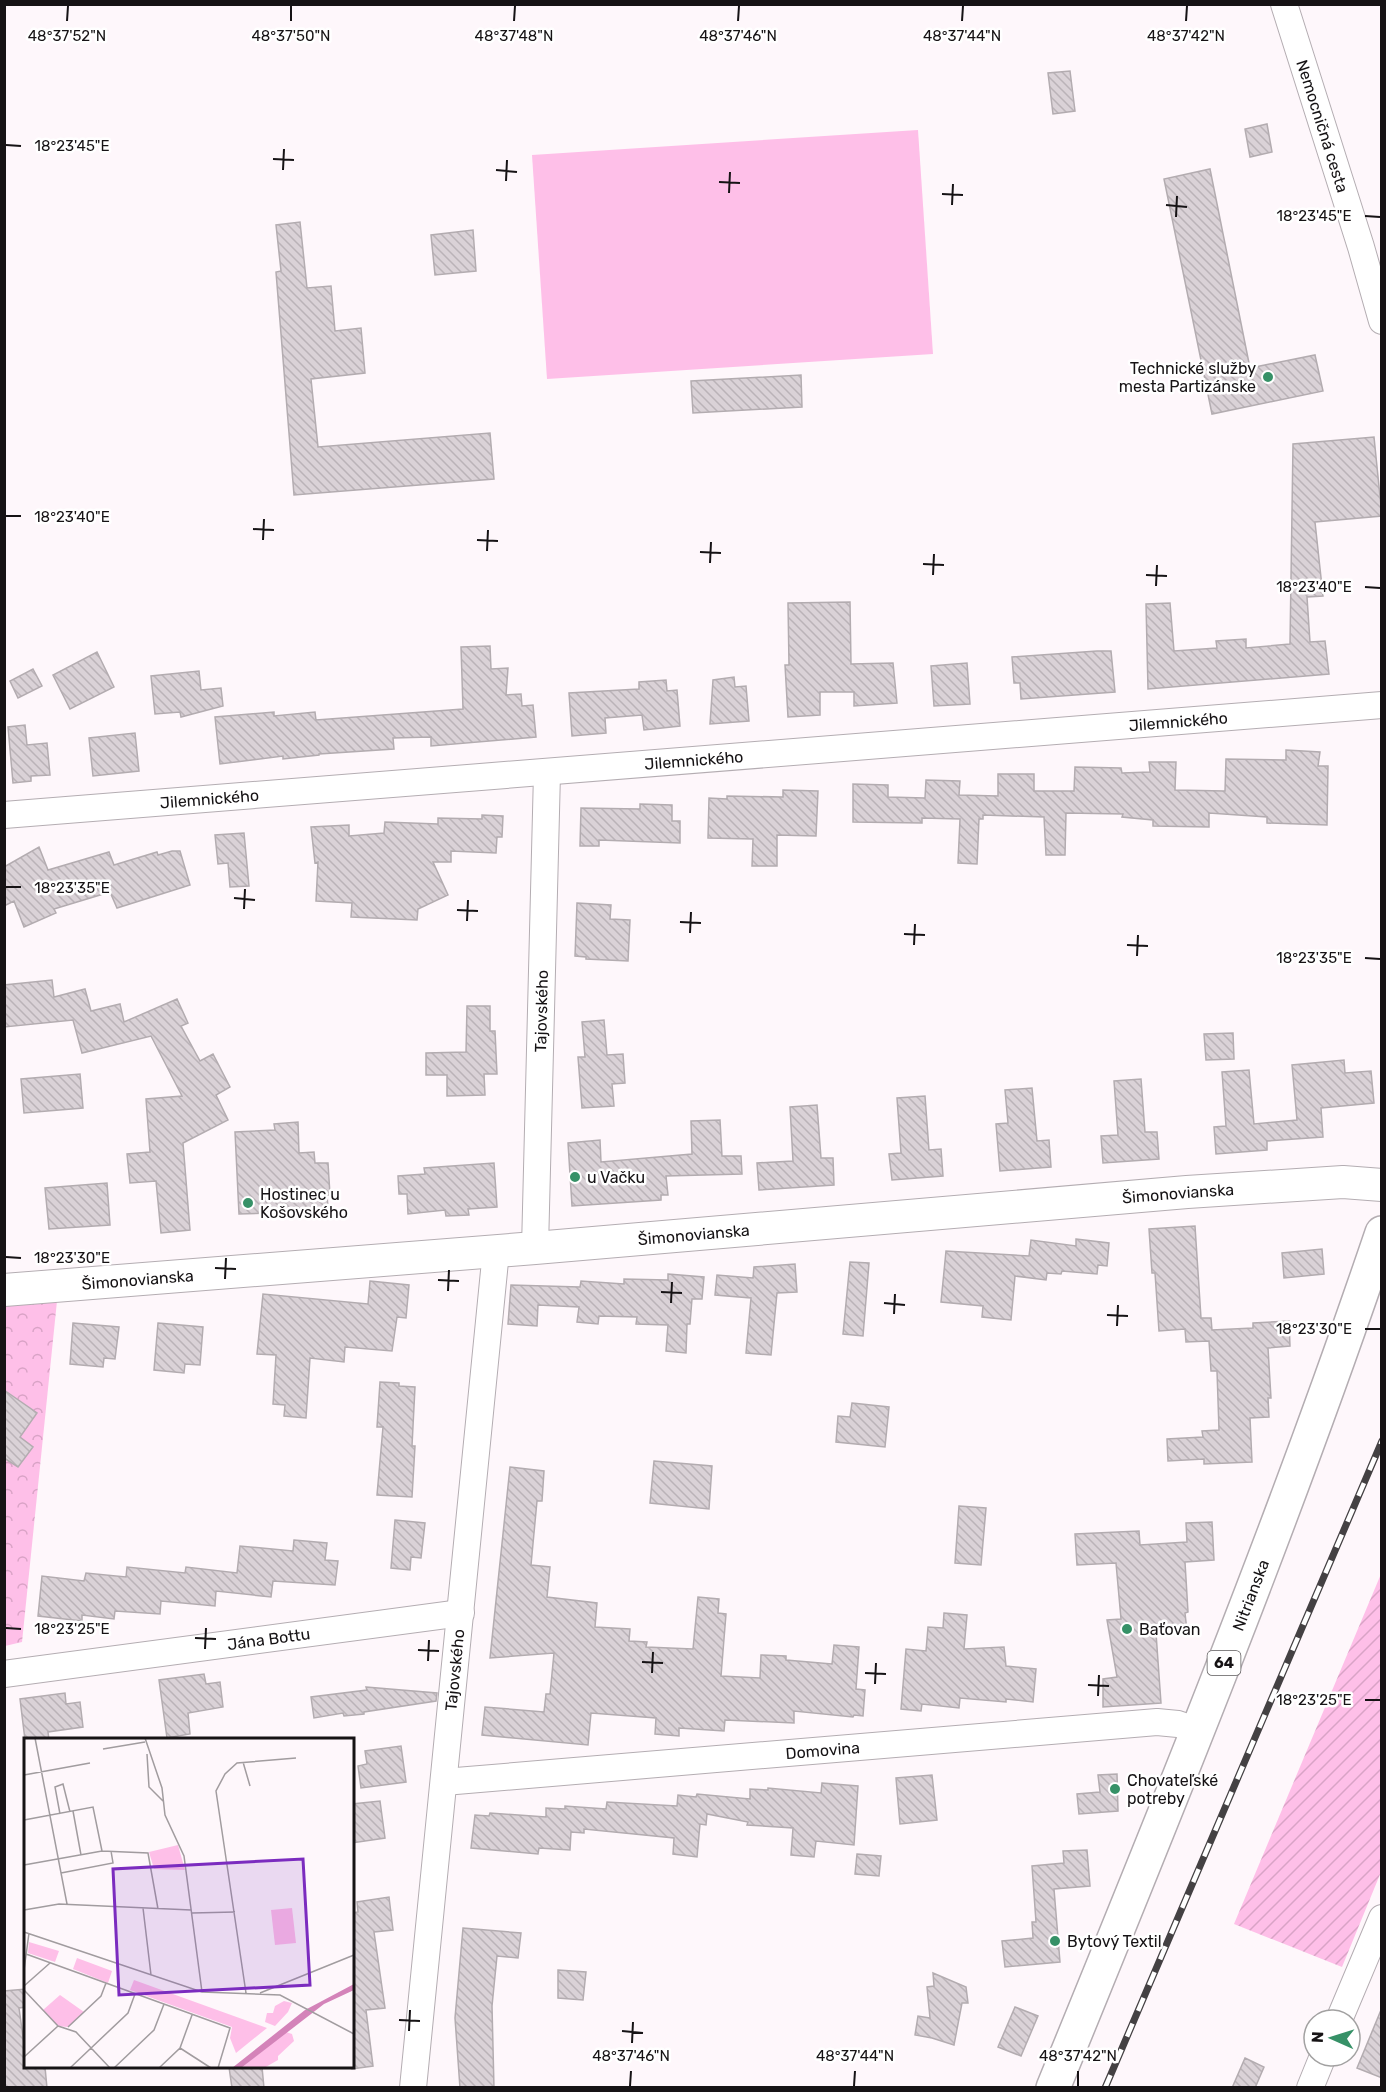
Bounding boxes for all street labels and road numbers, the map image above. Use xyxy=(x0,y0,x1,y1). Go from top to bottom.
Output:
street label: Nemocničná cesta xyxy=(1293,57,1353,195)
street label: Jilemnického xyxy=(1128,708,1229,735)
street label: Jilemnického xyxy=(644,747,744,773)
street label: Jilemnického xyxy=(159,785,260,812)
street label: Tajovského xyxy=(530,970,552,1052)
street label: Šimonovianska xyxy=(1121,1180,1235,1207)
street label: Šimonovianska xyxy=(637,1220,750,1249)
street label: Šimonovianska xyxy=(81,1266,194,1293)
street label: Nitrianska xyxy=(1228,1557,1273,1633)
street label: Jána Bottu xyxy=(226,1624,311,1654)
street label: Tajovského xyxy=(441,1628,468,1712)
road number: 64 xyxy=(1208,1651,1240,1675)
street label: Domovina xyxy=(785,1738,861,1763)

